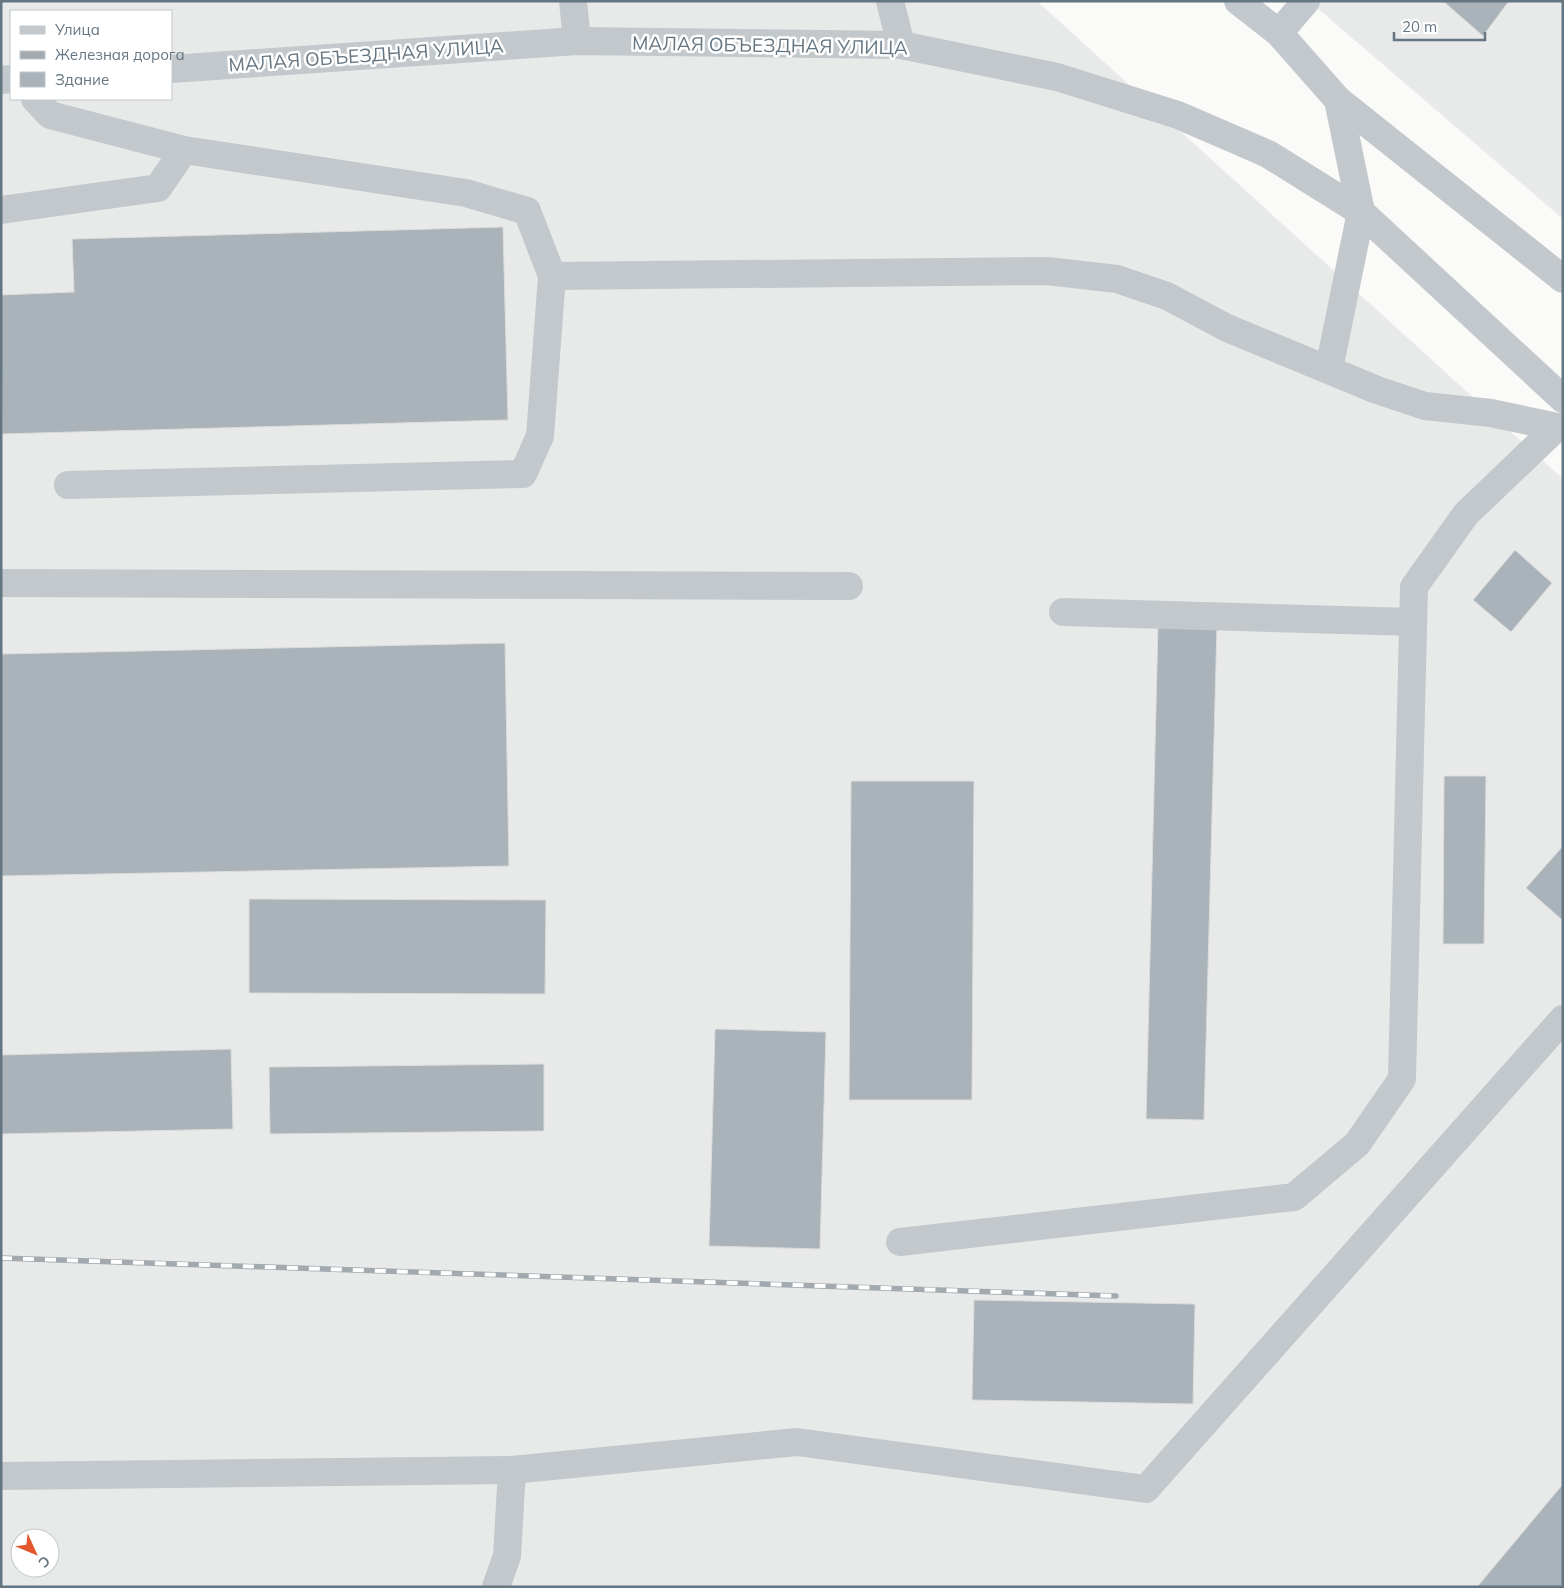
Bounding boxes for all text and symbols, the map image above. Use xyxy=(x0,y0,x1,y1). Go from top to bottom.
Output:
legend xyxy=(10,10,172,100)
scale bar xyxy=(1394,10,1485,42)
text: 20 m xyxy=(1402,17,1437,36)
text: Улица xyxy=(54,20,100,39)
street label: МАЛАЯ ОБЪЕЗДНАЯ УЛИЦА xyxy=(632,31,908,59)
street label: МАЛАЯ ОБЪЕЗДНАЯ УЛИЦА xyxy=(228,33,504,77)
text: Железная дорога xyxy=(55,45,185,64)
text: Здание xyxy=(55,70,109,89)
north arrow xyxy=(10,1528,60,1578)
text: С xyxy=(35,1552,54,1572)

